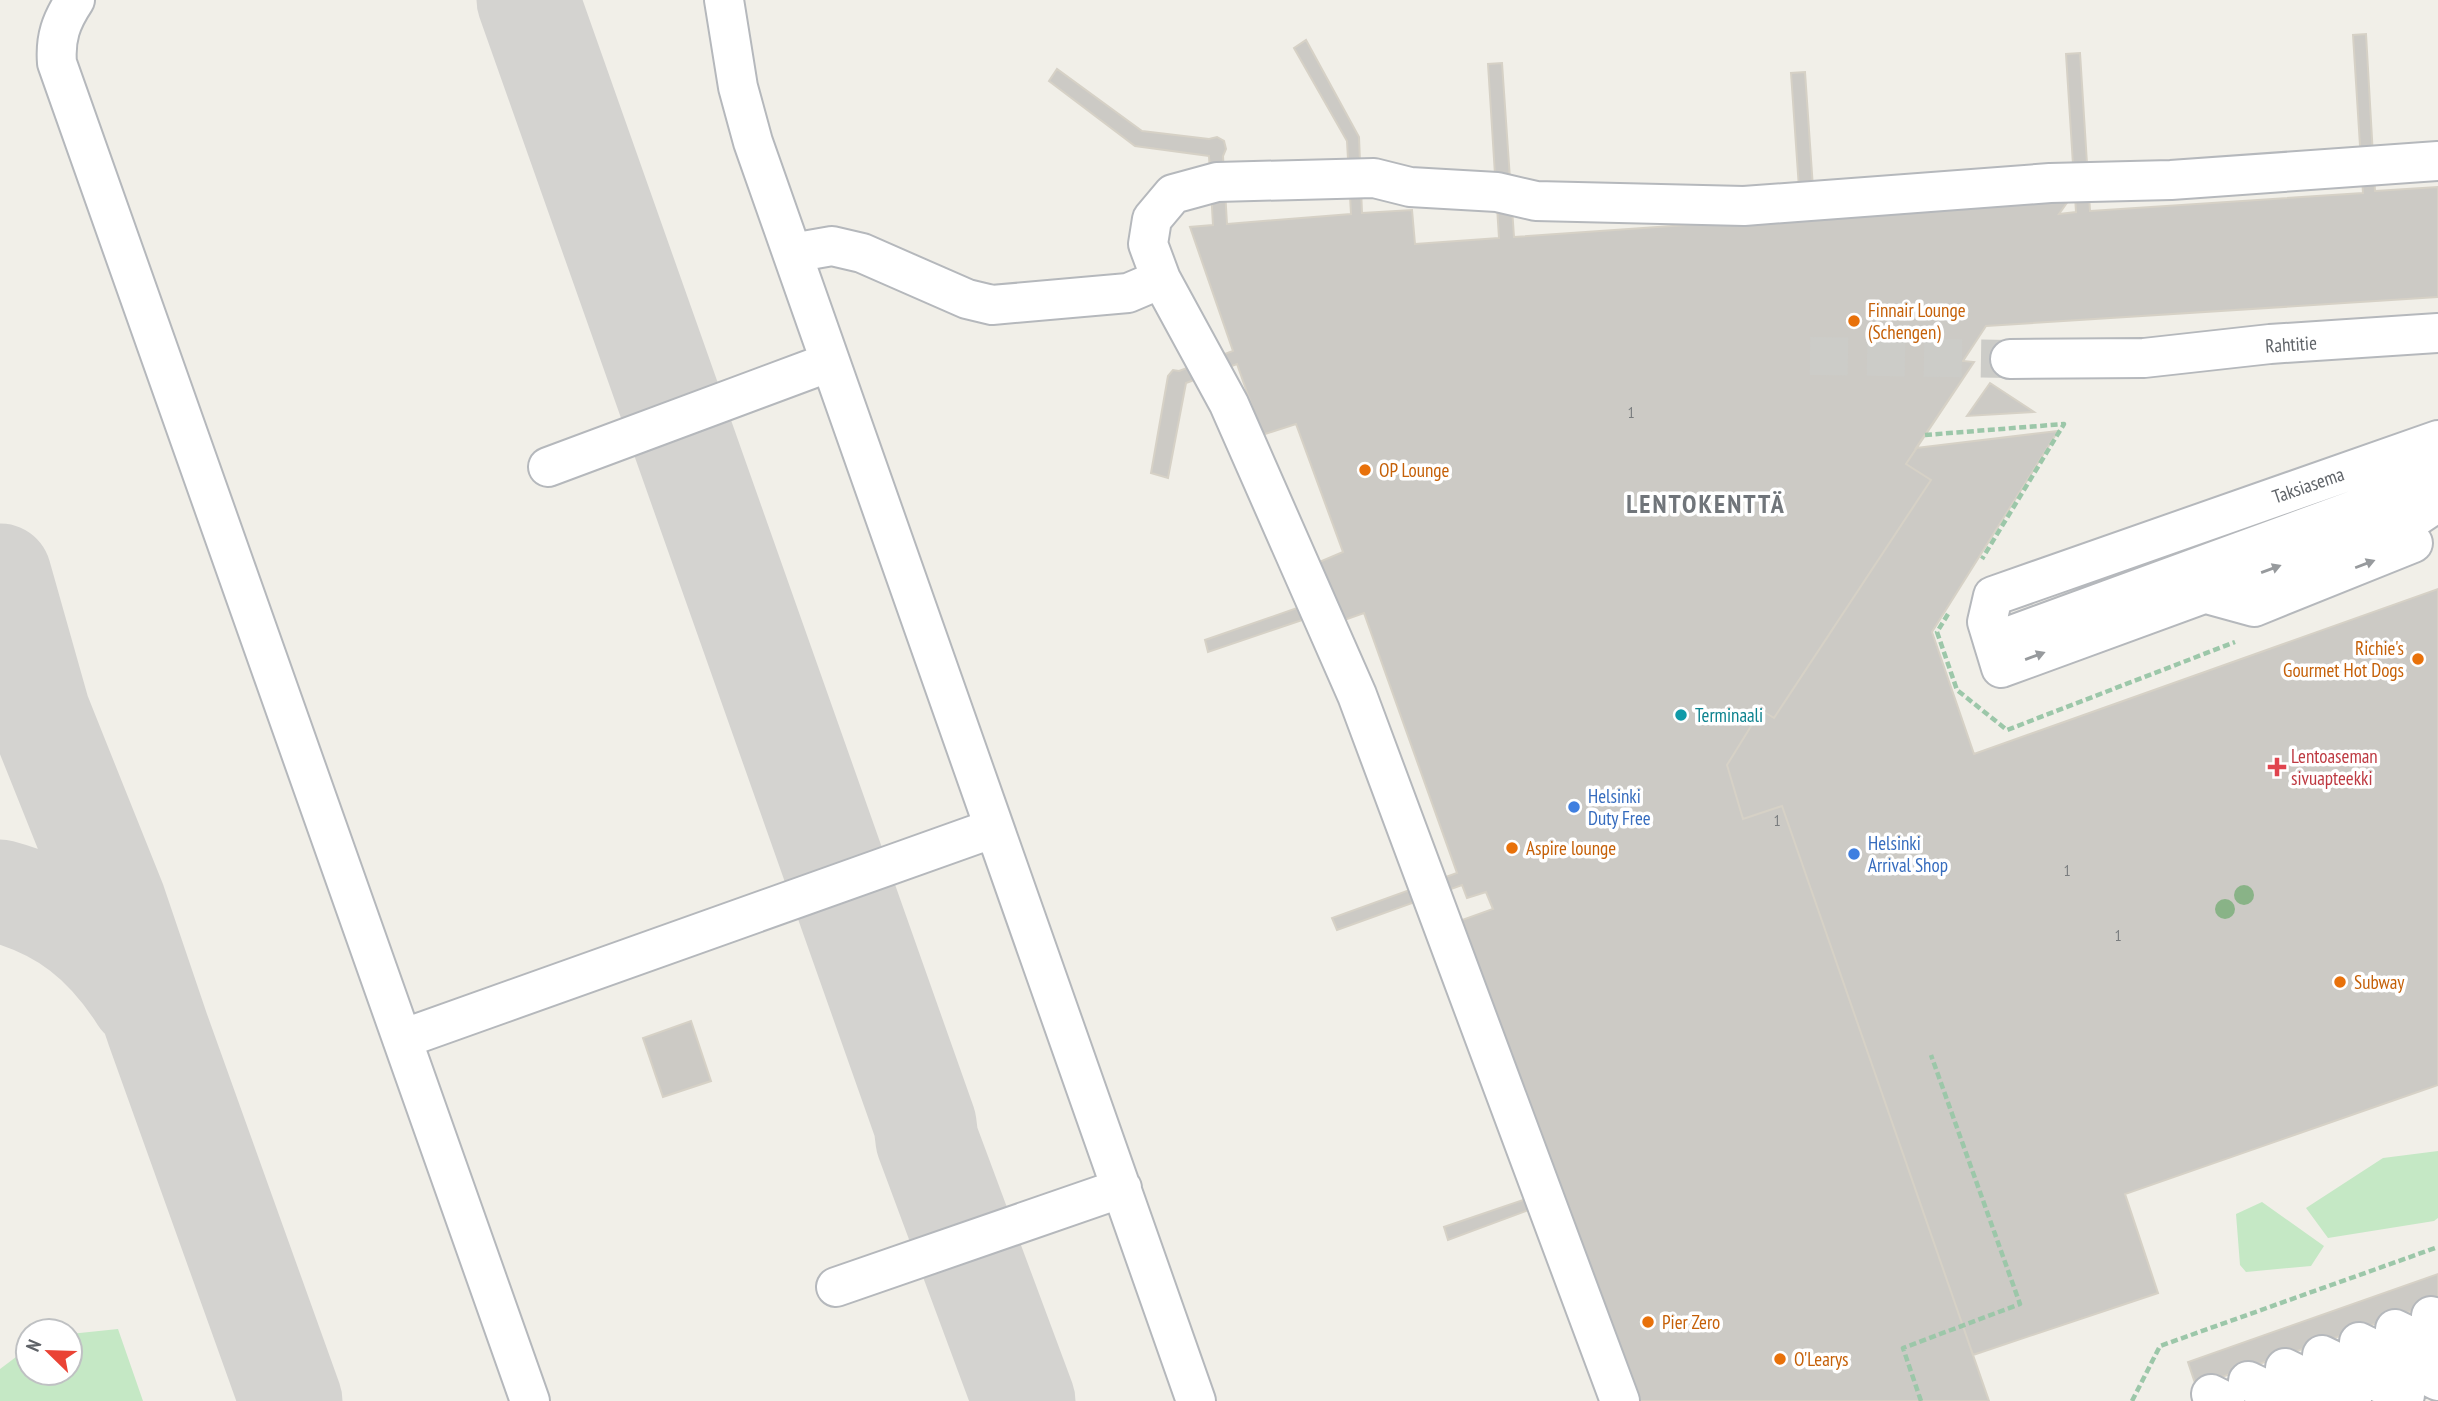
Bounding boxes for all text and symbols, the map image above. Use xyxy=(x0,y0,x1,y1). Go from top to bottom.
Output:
place label: Finnair Lounge (Schengen) xyxy=(1868,298,1966,344)
marker: Finnair Lounge (Schengen) xyxy=(1846,313,1862,329)
street label: Rahtitie xyxy=(2264,330,2318,358)
house number: 1 xyxy=(1627,402,1635,422)
place label: OP Lounge xyxy=(1379,458,1449,482)
marker: OP Lounge xyxy=(1357,462,1373,478)
street label: Taksiasema xyxy=(2269,462,2347,508)
district label: LENTOKENTTÄ xyxy=(1626,487,1786,520)
one-way arrow xyxy=(2355,558,2376,569)
one-way arrow xyxy=(2261,563,2282,574)
place label: Richie's Gourmet Hot Dogs xyxy=(2283,636,2404,682)
one-way arrow xyxy=(2024,650,2045,661)
marker: Richie's Gourmet Hot Dogs xyxy=(2410,651,2426,667)
place label: Terminaali xyxy=(1695,703,1763,727)
marker: Terminaali xyxy=(1673,707,1689,723)
place label: Lentoaseman sivuapteekki xyxy=(2291,744,2378,790)
marker: Lentoaseman sivuapteekki xyxy=(2269,759,2285,775)
place label: Helsinki Duty Free xyxy=(1588,784,1651,830)
marker: Helsinki Duty Free xyxy=(1566,799,1582,815)
house number: 1 xyxy=(1773,810,1781,830)
place label: Helsinki Arrival Shop xyxy=(1868,831,1948,877)
place label: Aspire lounge xyxy=(1526,836,1616,860)
marker: Aspire lounge xyxy=(1504,840,1520,856)
marker: Helsinki Arrival Shop xyxy=(1846,846,1862,862)
house number: 1 xyxy=(2063,860,2071,880)
house number: 1 xyxy=(2114,925,2122,945)
place label: Subway xyxy=(2354,970,2405,994)
marker: Subway xyxy=(2332,974,2348,990)
place label: Pier Zero xyxy=(1662,1310,1720,1334)
marker: Pier Zero xyxy=(1640,1314,1656,1330)
north arrow xyxy=(14,1317,84,1387)
text: N xyxy=(20,1336,46,1355)
place label: O'Learys xyxy=(1794,1347,1849,1371)
marker: O'Learys xyxy=(1772,1351,1788,1367)

